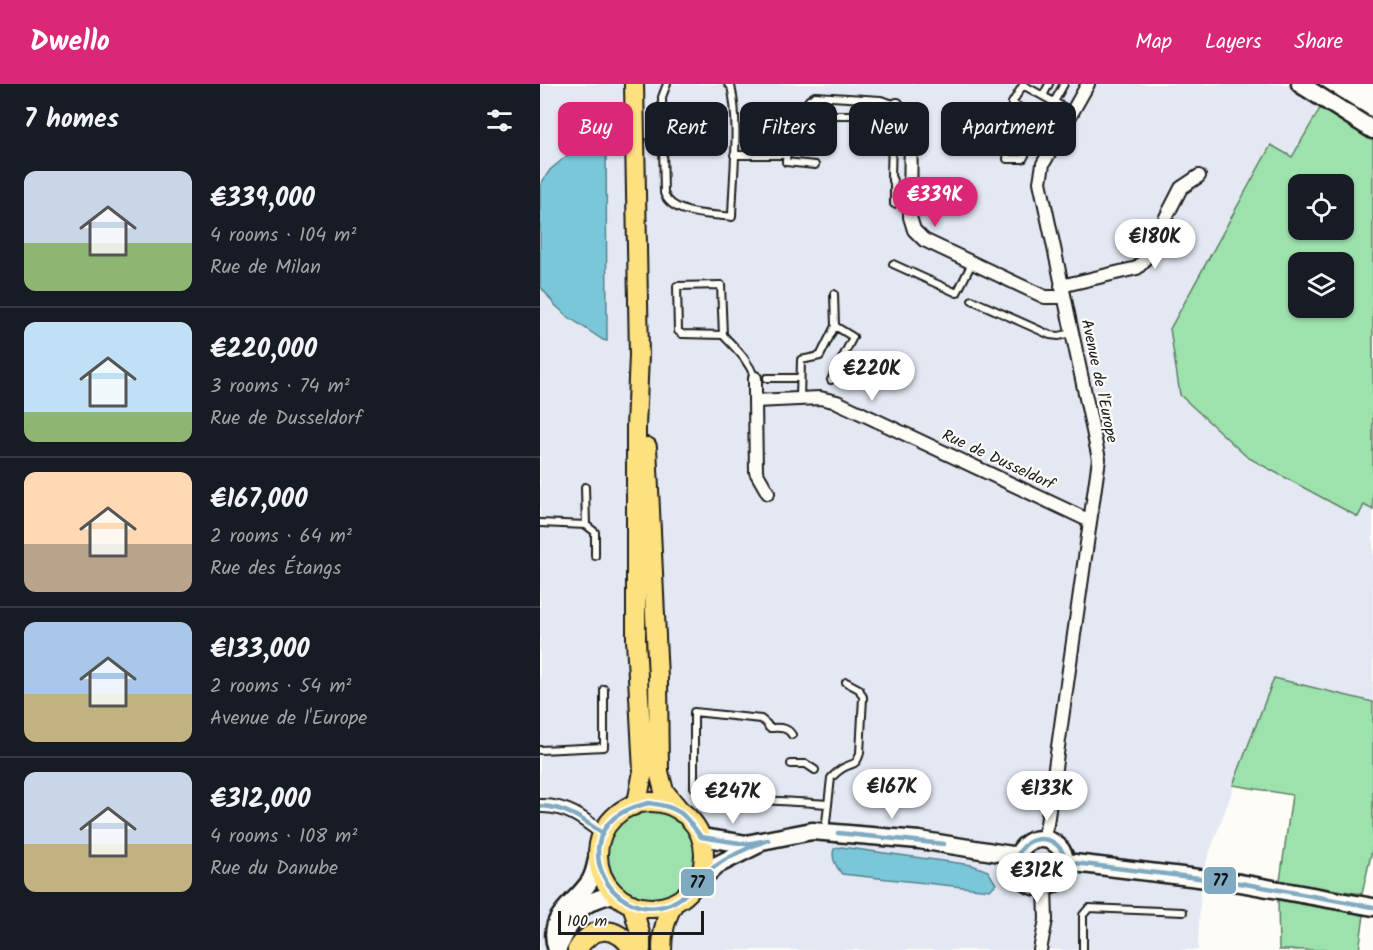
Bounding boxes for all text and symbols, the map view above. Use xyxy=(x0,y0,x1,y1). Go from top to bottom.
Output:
text: Dwello xyxy=(30,20,110,65)
text: Map xyxy=(1135,26,1172,59)
text: Layers xyxy=(1205,26,1261,59)
text: Share xyxy=(1294,26,1343,59)
text: 7 homes xyxy=(24,99,119,141)
chip: Buy xyxy=(558,102,633,156)
chip: Rent xyxy=(645,102,728,156)
chip: Filters xyxy=(740,102,837,156)
chip: New xyxy=(849,102,929,156)
chip: Apartment xyxy=(941,102,1076,156)
icon: filters xyxy=(483,104,516,137)
map controls xyxy=(1288,174,1354,318)
button: locate xyxy=(1288,174,1354,240)
pin: €339K xyxy=(893,177,977,228)
text: €339,000 xyxy=(210,178,315,220)
text: €339K xyxy=(907,180,963,212)
icon: home xyxy=(72,195,144,267)
pin: €180K xyxy=(1113,219,1197,270)
text: 4 rooms · 104 m² xyxy=(210,220,356,252)
text: €180K xyxy=(1129,222,1181,254)
text: Rue de Milan xyxy=(210,252,321,284)
button: layers xyxy=(1288,252,1354,318)
street label: Avenue de l'Europe xyxy=(1074,317,1124,445)
text: €220,000 xyxy=(210,329,317,371)
icon: home xyxy=(72,346,144,418)
pin: €220K xyxy=(830,351,914,402)
text: €220K xyxy=(843,354,901,386)
text: 3 rooms · 74 m² xyxy=(210,371,350,403)
text: Rue de Dusseldorf xyxy=(210,403,362,435)
street label: Rue de Dusseldorf xyxy=(938,423,1060,498)
text: €167,000 xyxy=(210,479,308,521)
icon: home xyxy=(72,496,144,568)
text: 2 rooms · 64 m² xyxy=(210,521,352,553)
text: Rue des Étangs xyxy=(210,553,341,585)
text: €133,000 xyxy=(210,629,310,671)
icon: home xyxy=(72,646,144,718)
text: 2 rooms · 54 m² xyxy=(210,671,351,703)
text: Avenue de l'Europe xyxy=(210,703,367,735)
pin: €167K xyxy=(850,769,934,820)
pin: €133K xyxy=(1005,771,1089,822)
text: €167K xyxy=(866,772,918,804)
pin: €247K xyxy=(691,774,775,825)
text: €133K xyxy=(1021,774,1073,806)
text: €247K xyxy=(705,777,761,809)
text: €312,000 xyxy=(210,779,311,821)
icon: home xyxy=(72,796,144,868)
text: 4 rooms · 108 m² xyxy=(210,821,357,853)
text: Rue du Danube xyxy=(210,853,338,885)
pin: €312K xyxy=(995,853,1079,904)
text: €312K xyxy=(1010,856,1064,888)
line badge: 77 xyxy=(1203,866,1237,895)
line badge: 77 xyxy=(680,868,715,897)
text: 77 xyxy=(1212,869,1228,894)
text: 77 xyxy=(689,871,705,896)
scale bar xyxy=(558,908,704,936)
text: 100 m xyxy=(567,909,607,934)

